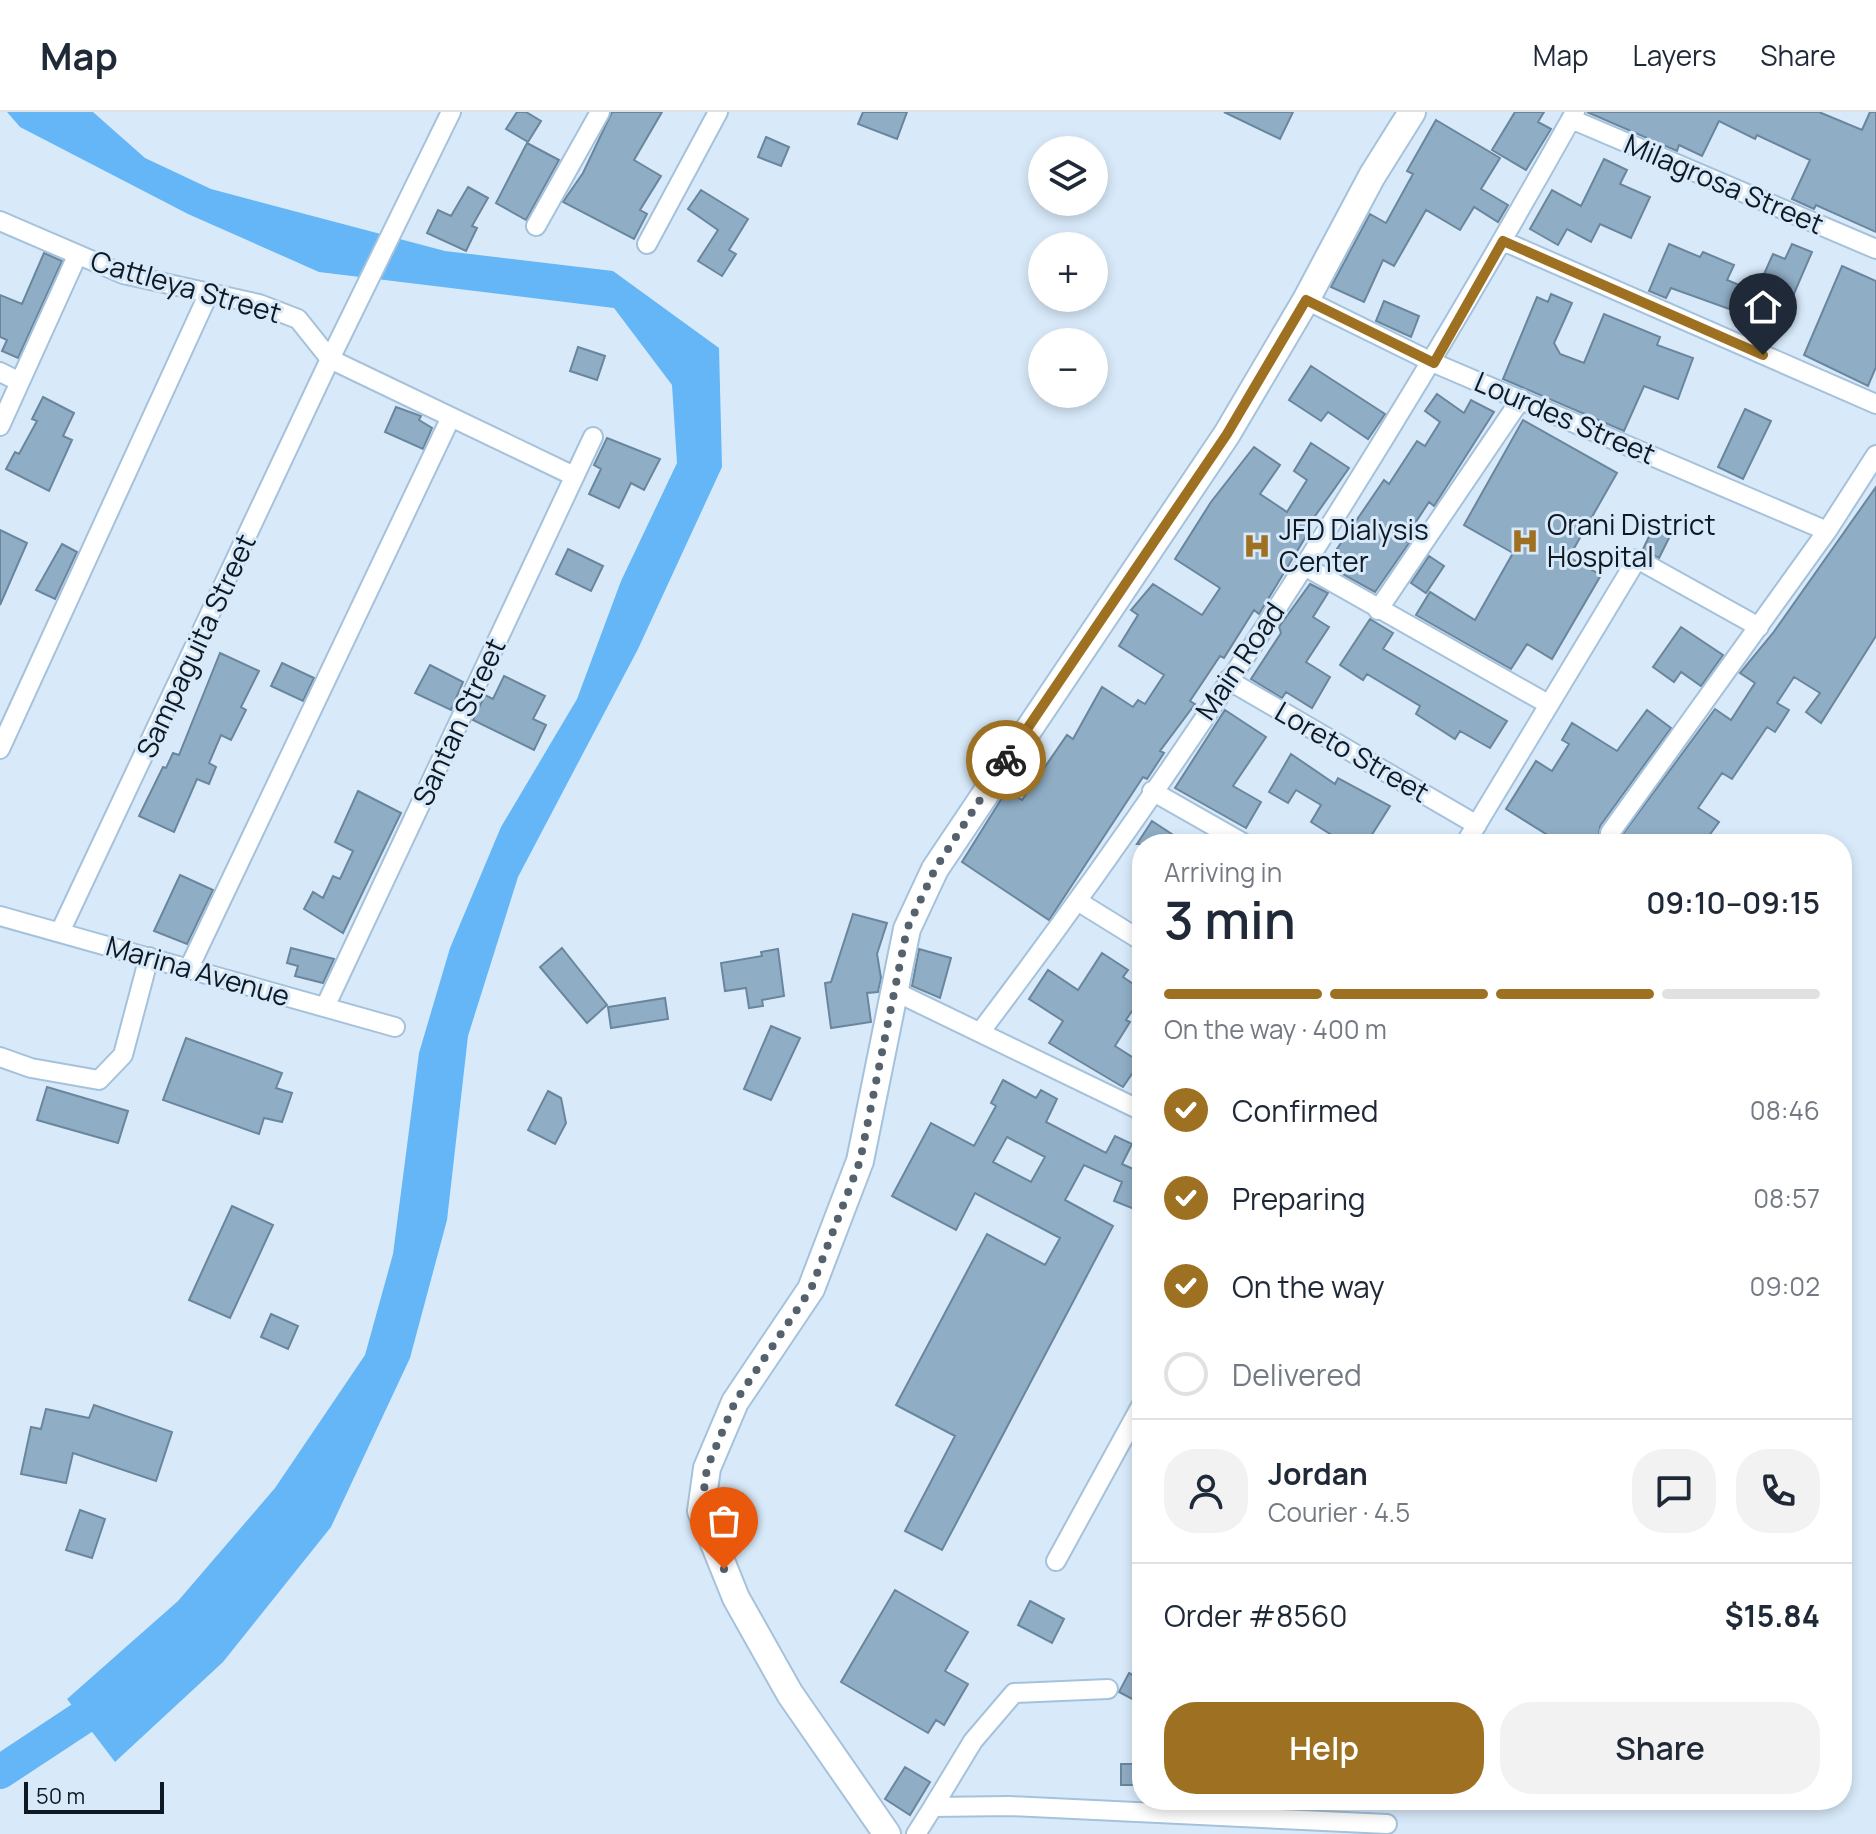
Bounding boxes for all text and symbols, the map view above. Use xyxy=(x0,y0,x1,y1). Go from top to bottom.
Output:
text: Map xyxy=(40,29,118,81)
text: Map xyxy=(1533,36,1589,74)
text: Layers xyxy=(1633,36,1716,74)
text: Share xyxy=(1760,36,1836,74)
street label: Milagrosa Street xyxy=(1619,124,1830,242)
map controls xyxy=(1028,136,1108,408)
button: layers xyxy=(1028,136,1108,216)
button: + xyxy=(1028,232,1108,312)
street label: Cattleya Street xyxy=(87,241,286,331)
pin xyxy=(1729,273,1797,355)
icon: home xyxy=(1741,285,1785,329)
button: − xyxy=(1028,328,1108,408)
street label: Lourdes Street xyxy=(1469,362,1662,472)
place label: Orani District Hospital xyxy=(1547,505,1716,575)
place label: JFD Dialysis Center xyxy=(1279,510,1429,580)
hospital icon: Orani District Hospital xyxy=(1510,526,1540,556)
street label: Sampaguita Street xyxy=(127,527,264,764)
hospital icon: JFD Dialysis Center xyxy=(1242,531,1272,561)
street label: Main Road xyxy=(1186,594,1292,727)
street label: Santan Street xyxy=(403,632,513,811)
street label: Loreto Street xyxy=(1268,692,1437,811)
courier xyxy=(966,720,1046,800)
icon: bike xyxy=(984,738,1028,782)
text: Arriving in xyxy=(1164,854,1282,890)
text: 09:10–09:15 xyxy=(1646,882,1820,923)
text: 3 min xyxy=(1164,884,1296,955)
street label: Marina Avenue xyxy=(102,926,295,1014)
text: On the way · 400 m xyxy=(1164,1011,1387,1047)
icon: check xyxy=(1164,1088,1208,1132)
text: Confirmed xyxy=(1232,1090,1379,1131)
text: 08:46 xyxy=(1750,1092,1820,1128)
icon: check xyxy=(1164,1176,1208,1220)
text: Preparing xyxy=(1232,1178,1366,1219)
text: 08:57 xyxy=(1753,1180,1820,1216)
icon: check xyxy=(1164,1264,1208,1308)
text: On the way xyxy=(1232,1266,1385,1307)
text: 09:02 xyxy=(1750,1268,1820,1304)
text: Delivered xyxy=(1232,1354,1362,1395)
button: person xyxy=(1164,1449,1248,1533)
button: chat xyxy=(1632,1449,1716,1533)
button: phone xyxy=(1736,1449,1820,1533)
text: Jordan xyxy=(1268,1453,1368,1494)
pin xyxy=(690,1487,758,1569)
text: Courier · 4.5 xyxy=(1268,1494,1410,1530)
icon: bag xyxy=(702,1499,746,1543)
text: Order #8560 xyxy=(1164,1595,1348,1636)
text: $15.84 xyxy=(1725,1595,1820,1636)
button: Help xyxy=(1164,1702,1484,1794)
button: Share xyxy=(1500,1702,1820,1794)
scale bar xyxy=(24,1778,164,1814)
text: 50 m xyxy=(36,1781,85,1811)

